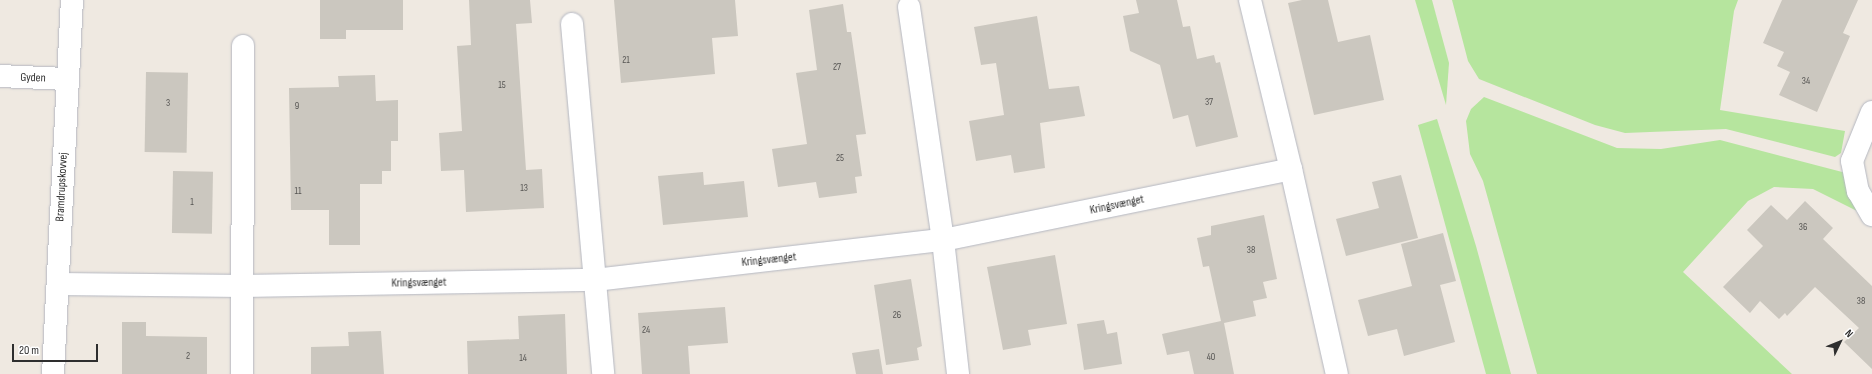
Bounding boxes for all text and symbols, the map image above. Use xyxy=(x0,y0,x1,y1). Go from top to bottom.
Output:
house number: 21 xyxy=(622,55,630,67)
house number: 27 xyxy=(833,62,841,74)
street label: Gyden xyxy=(20,70,46,86)
house number: 34 xyxy=(1802,76,1810,88)
house number: 15 xyxy=(498,80,506,92)
house number: 37 xyxy=(1205,97,1213,109)
house number: 3 xyxy=(166,98,170,110)
house number: 9 xyxy=(295,101,299,113)
street label: Bramdrupskovvej xyxy=(53,152,71,222)
house number: 25 xyxy=(836,153,844,165)
house number: 13 xyxy=(520,183,528,195)
house number: 11 xyxy=(295,186,301,198)
street label: Kringsvænget xyxy=(1088,192,1146,218)
house number: 1 xyxy=(190,197,194,209)
house number: 36 xyxy=(1799,222,1807,234)
house number: 38 xyxy=(1247,245,1255,257)
street label: Kringsvænget xyxy=(741,250,797,270)
street label: Kringsvænget xyxy=(391,275,447,291)
house number: 38 xyxy=(1857,296,1865,308)
house number: 26 xyxy=(893,310,901,322)
north arrow xyxy=(1820,322,1860,362)
house number: 24 xyxy=(642,325,650,337)
text: N xyxy=(1842,327,1856,340)
scale bar xyxy=(14,336,100,362)
text: 20 m xyxy=(19,343,39,358)
house number: 2 xyxy=(186,351,190,363)
house number: 40 xyxy=(1207,352,1215,364)
house number: 14 xyxy=(519,353,527,365)

